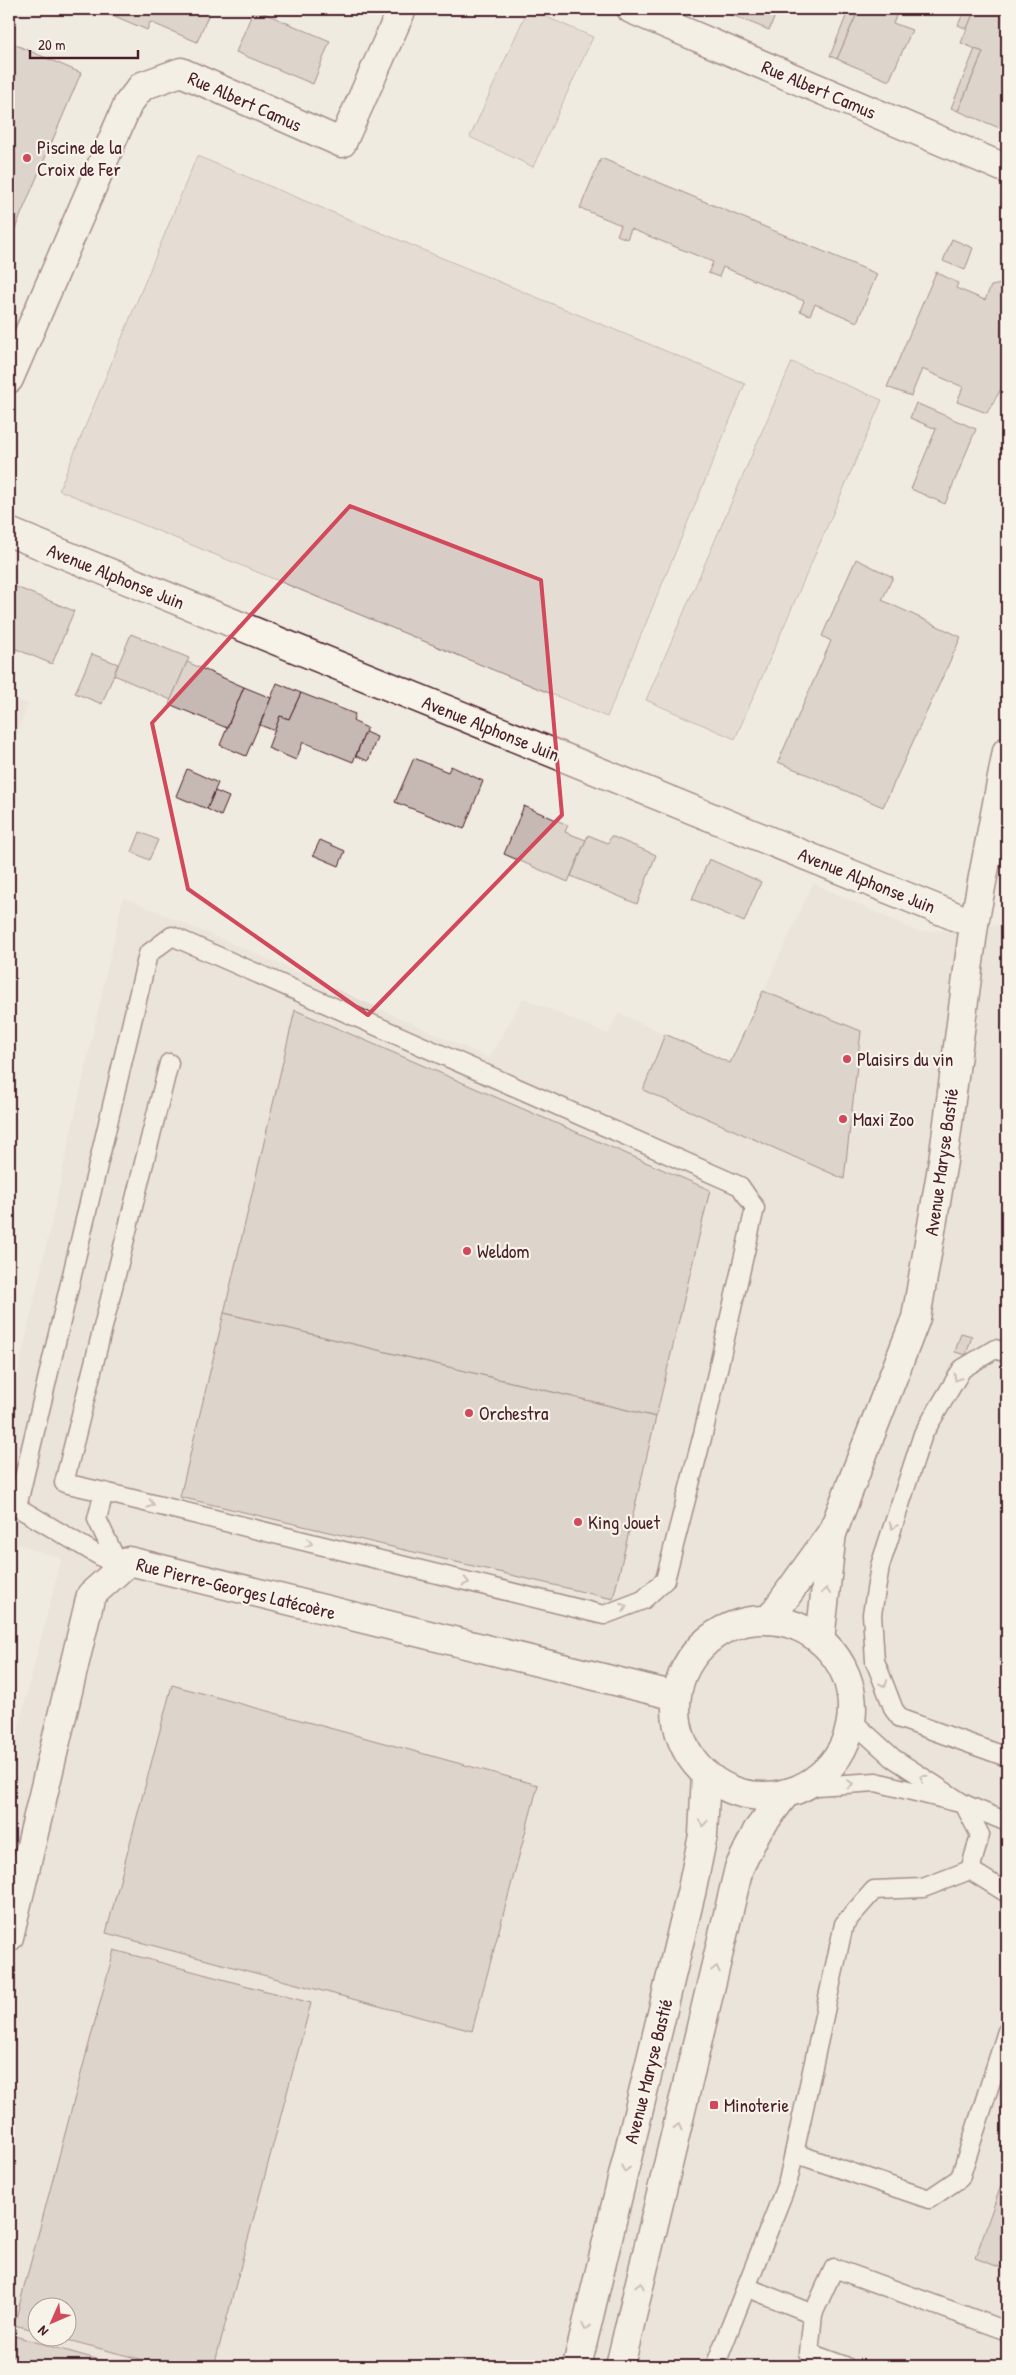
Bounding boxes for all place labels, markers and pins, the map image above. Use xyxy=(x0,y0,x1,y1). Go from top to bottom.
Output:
place label: Piscine de la Croix de Fer xyxy=(37,134,122,182)
marker: Piscine de la Croix de Fer xyxy=(21,152,33,164)
place label: Plaisirs du vin xyxy=(857,1046,953,1072)
marker: Plaisirs du vin xyxy=(841,1053,853,1065)
place label: Maxi Zoo xyxy=(853,1106,914,1132)
marker: Maxi Zoo xyxy=(837,1113,849,1125)
place label: Weldom xyxy=(477,1238,529,1264)
marker: Weldom xyxy=(461,1245,473,1257)
place label: Orchestra xyxy=(479,1400,549,1426)
marker: Orchestra xyxy=(463,1407,475,1419)
place label: King Jouet xyxy=(588,1509,660,1535)
marker: King Jouet xyxy=(572,1516,584,1528)
place label: Minoterie xyxy=(724,2092,789,2118)
marker: Minoterie xyxy=(708,2099,720,2111)

